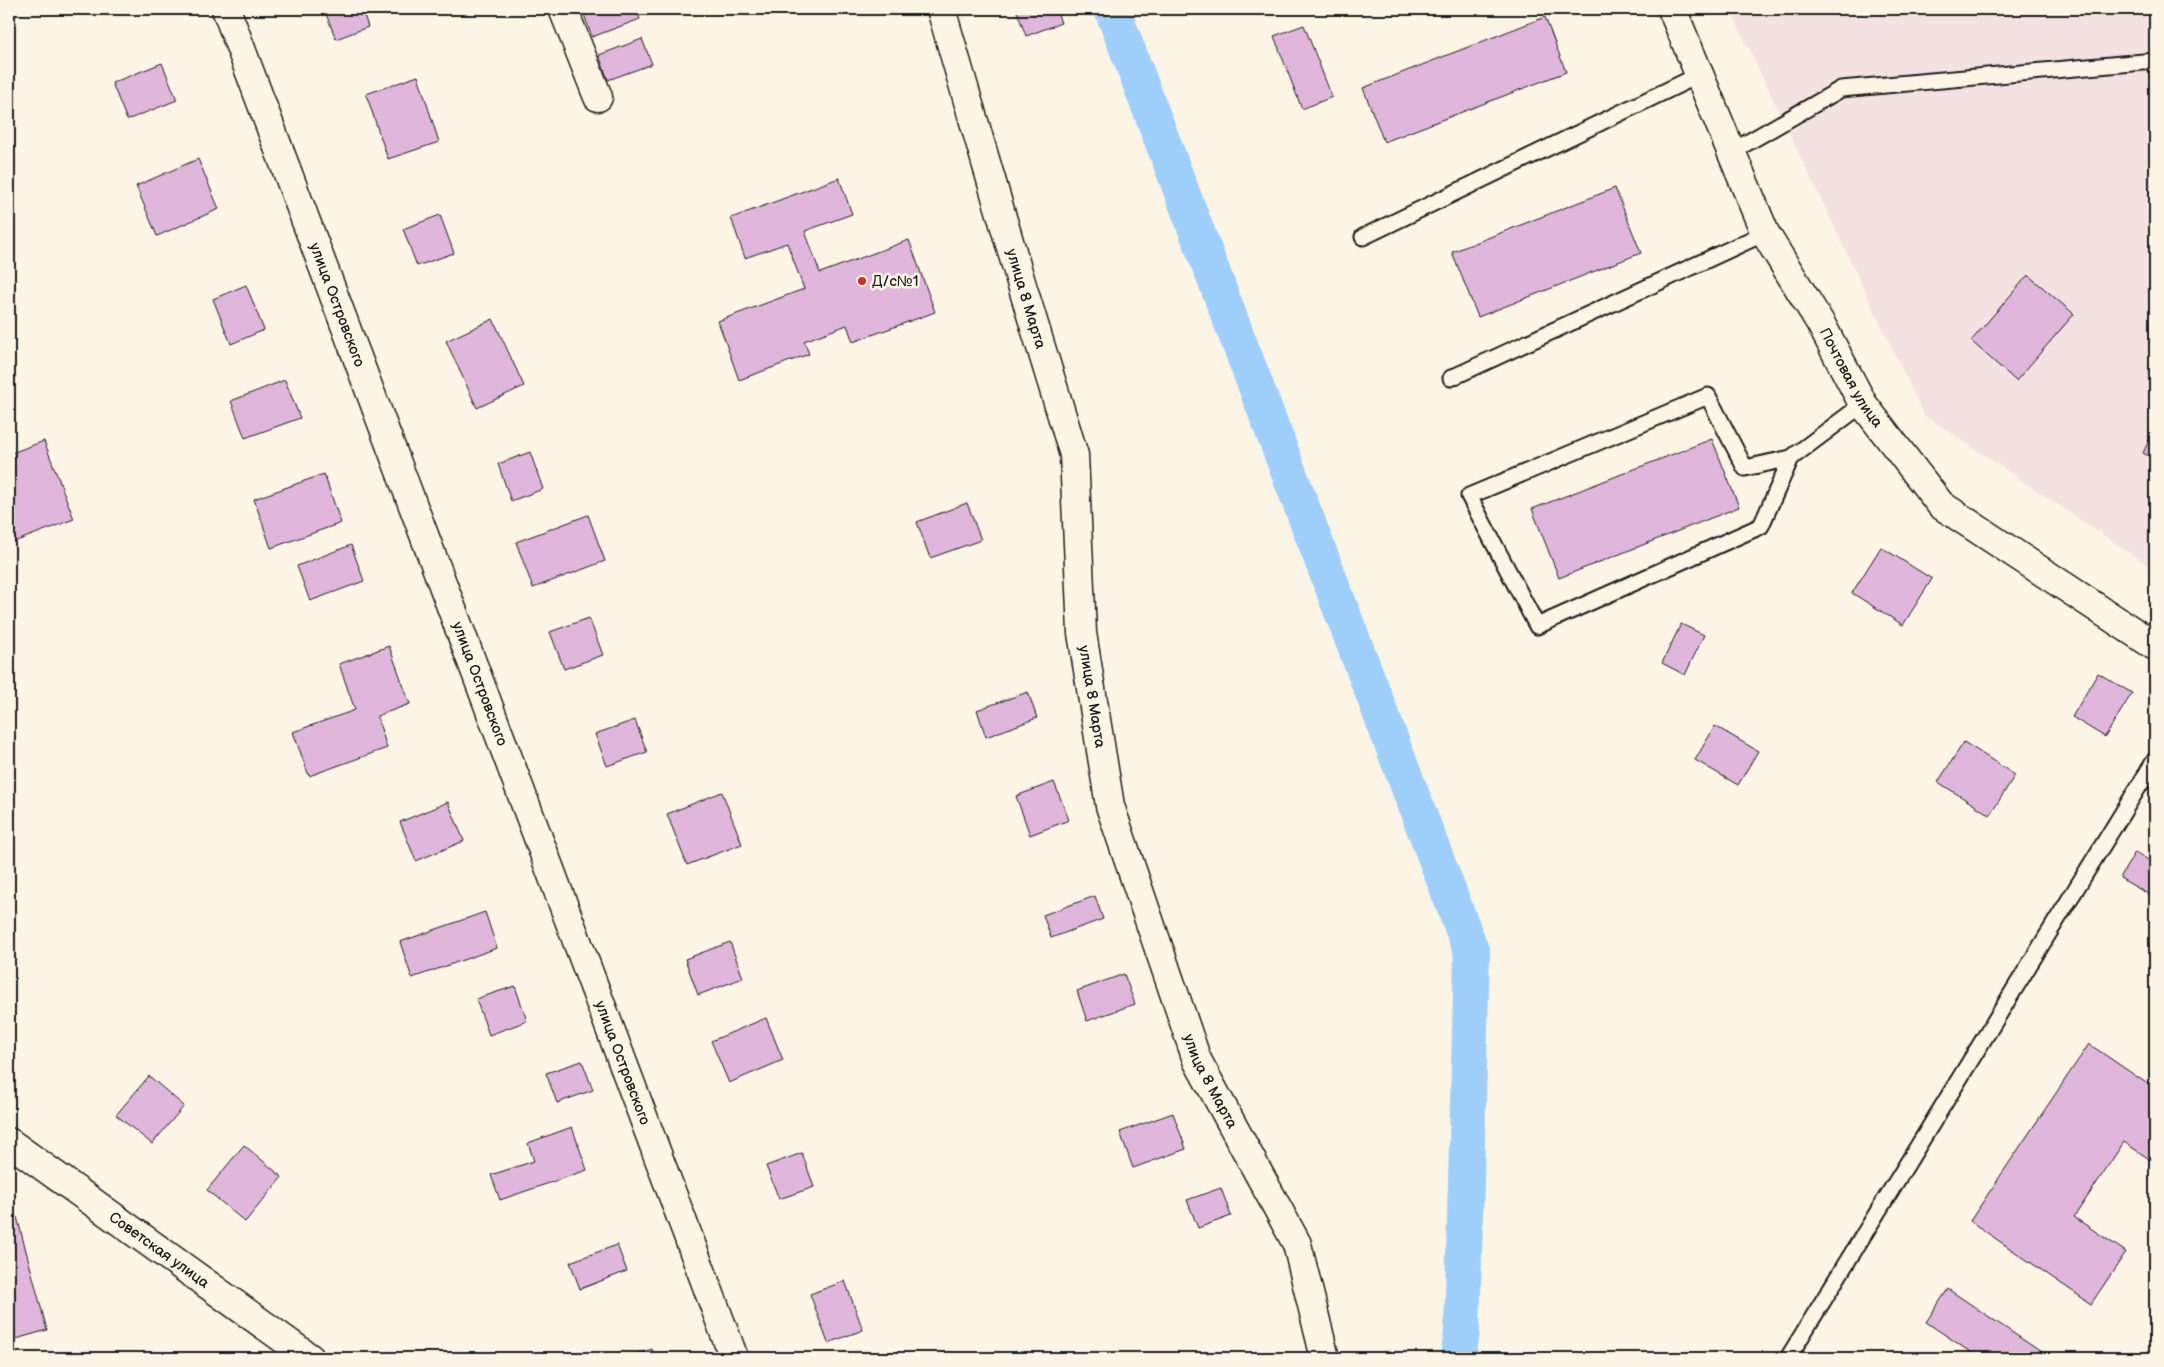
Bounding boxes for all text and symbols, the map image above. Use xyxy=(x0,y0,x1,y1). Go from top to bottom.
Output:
street label: улица Островского xyxy=(305,240,369,370)
street label: улица 8 Марта xyxy=(1002,246,1050,351)
place label: Д/с№1 xyxy=(872,272,919,291)
marker: Д/с№1 xyxy=(856,275,868,287)
street label: Почтовая улица xyxy=(1815,325,1887,432)
street label: улица Островского xyxy=(448,619,512,749)
street label: улица 8 Марта xyxy=(1075,644,1110,749)
street label: улица Островского xyxy=(591,998,655,1128)
street label: улица 8 Марта xyxy=(1179,1031,1242,1132)
street label: Советская улица xyxy=(105,1208,213,1292)

